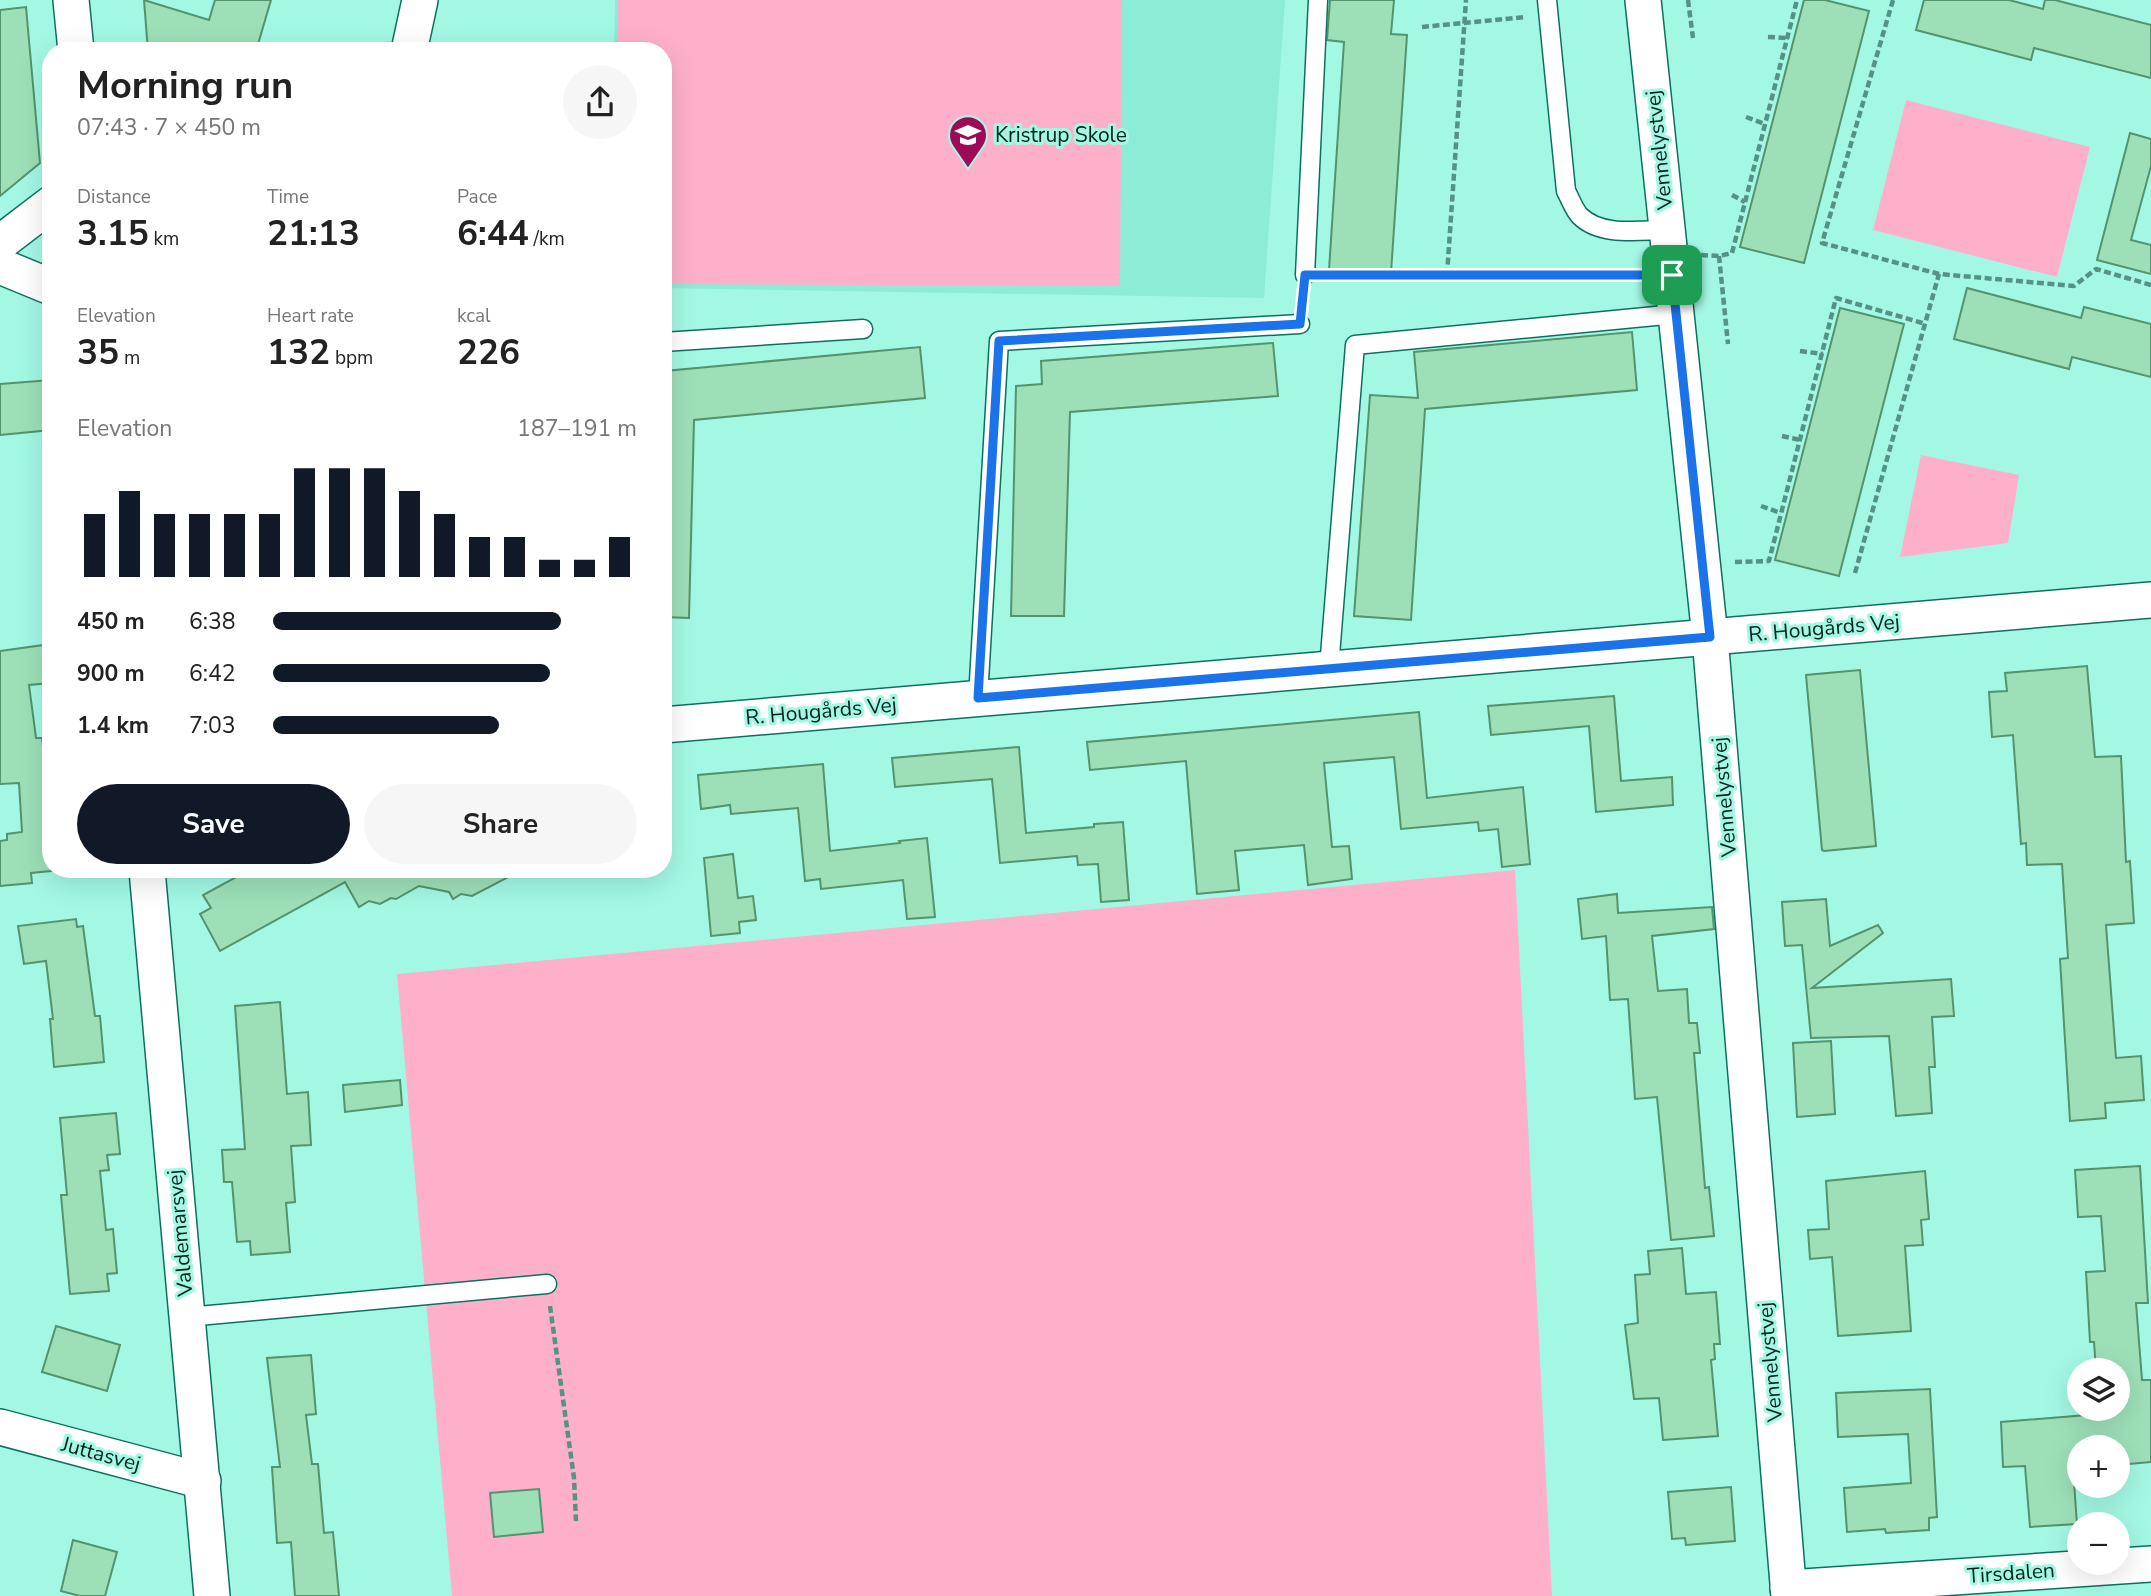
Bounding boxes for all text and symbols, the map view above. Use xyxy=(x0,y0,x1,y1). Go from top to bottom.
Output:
text: Morning run xyxy=(77,60,293,111)
button: share xyxy=(563,65,637,139)
street label: Vennelystvej xyxy=(1639,89,1679,212)
text: 07:43 · 7 × 450 m xyxy=(77,112,261,143)
school or university icon: Kristrup Skole xyxy=(947,114,989,169)
place label: Kristrup Skole xyxy=(995,121,1127,149)
text: Distance xyxy=(77,184,151,210)
text: Time xyxy=(267,184,309,210)
text: Pace xyxy=(457,184,497,210)
text: 3.15 xyxy=(77,210,149,257)
text: 21:13 xyxy=(267,210,360,257)
text: 6:44 xyxy=(457,210,529,257)
text: km xyxy=(149,226,179,252)
text: /km xyxy=(529,226,565,252)
pin xyxy=(1642,245,1702,305)
icon: arrive xyxy=(1653,256,1691,294)
text: Elevation xyxy=(77,303,156,329)
text: Heart rate xyxy=(267,303,354,329)
text: kcal xyxy=(457,303,491,329)
text: 35 xyxy=(77,329,119,376)
text: 132 xyxy=(267,329,330,376)
text: 226 xyxy=(457,329,520,376)
text: m xyxy=(119,345,140,371)
text: bpm xyxy=(330,345,373,371)
text: Elevation xyxy=(77,413,172,444)
text: 187–191 m xyxy=(517,413,637,444)
text: 450 m xyxy=(77,606,145,637)
text: 6:38 xyxy=(189,606,236,637)
street label: R. Hougårds Vej xyxy=(1747,607,1901,649)
text: 900 m xyxy=(77,658,145,689)
text: 6:42 xyxy=(189,658,236,689)
street label: R. Hougårds Vej xyxy=(744,690,898,732)
text: 1.4 km xyxy=(77,710,149,741)
text: 7:03 xyxy=(189,710,236,741)
street label: Vennelystvej xyxy=(1705,736,1743,859)
button: Save xyxy=(77,784,350,864)
button: Share xyxy=(364,784,637,864)
street label: Valdemarsvej xyxy=(161,1168,200,1299)
street label: Vennelystvej xyxy=(1751,1301,1789,1424)
map controls xyxy=(2067,1358,2130,1575)
button: layers xyxy=(2067,1358,2130,1421)
street label: Juttasvej xyxy=(57,1430,144,1478)
button: + xyxy=(2067,1435,2130,1498)
button: − xyxy=(2067,1512,2130,1575)
street label: Tirsdalen xyxy=(1966,1556,2056,1590)

